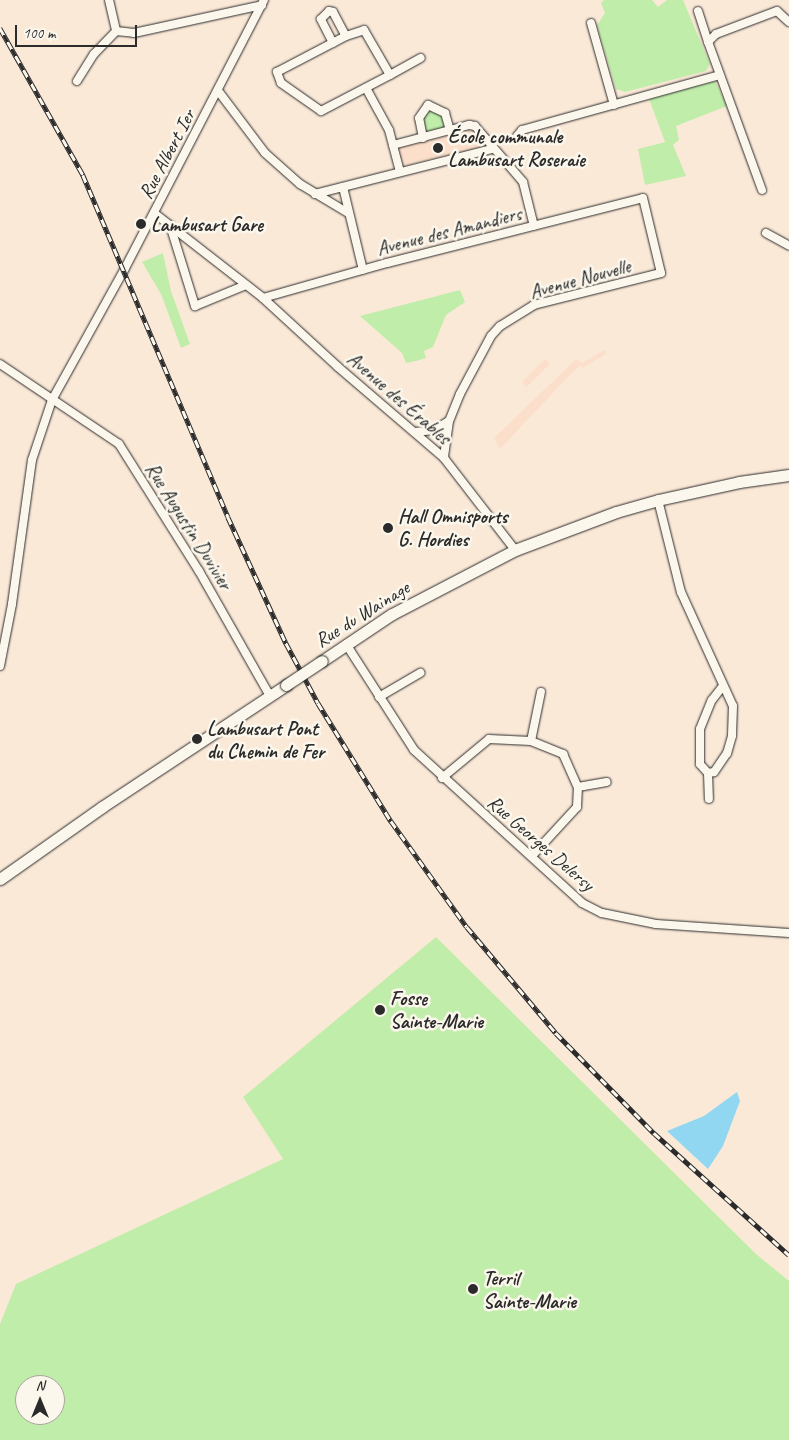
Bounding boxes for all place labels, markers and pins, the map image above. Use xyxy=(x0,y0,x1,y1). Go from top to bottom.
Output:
place label: École communale Lambusart Roseraie xyxy=(448,124,585,171)
marker: École communale Lambusart Roseraie xyxy=(432,142,444,154)
place label: Lambusart Gare xyxy=(151,212,263,236)
marker: Lambusart Gare xyxy=(135,218,147,230)
place label: Hall Omnisports G. Hordies xyxy=(398,504,508,551)
marker: Hall Omnisports G. Hordies xyxy=(382,522,394,534)
place label: Lambusart Pont du Chemin de Fer xyxy=(207,716,325,763)
marker: Lambusart Pont du Chemin de Fer xyxy=(191,733,203,745)
place label: Fosse Sainte-Marie xyxy=(390,986,483,1033)
marker: Fosse Sainte-Marie xyxy=(374,1004,386,1016)
place label: Terril Sainte-Marie xyxy=(483,1266,576,1313)
marker: Terril Sainte-Marie xyxy=(467,1283,479,1295)

